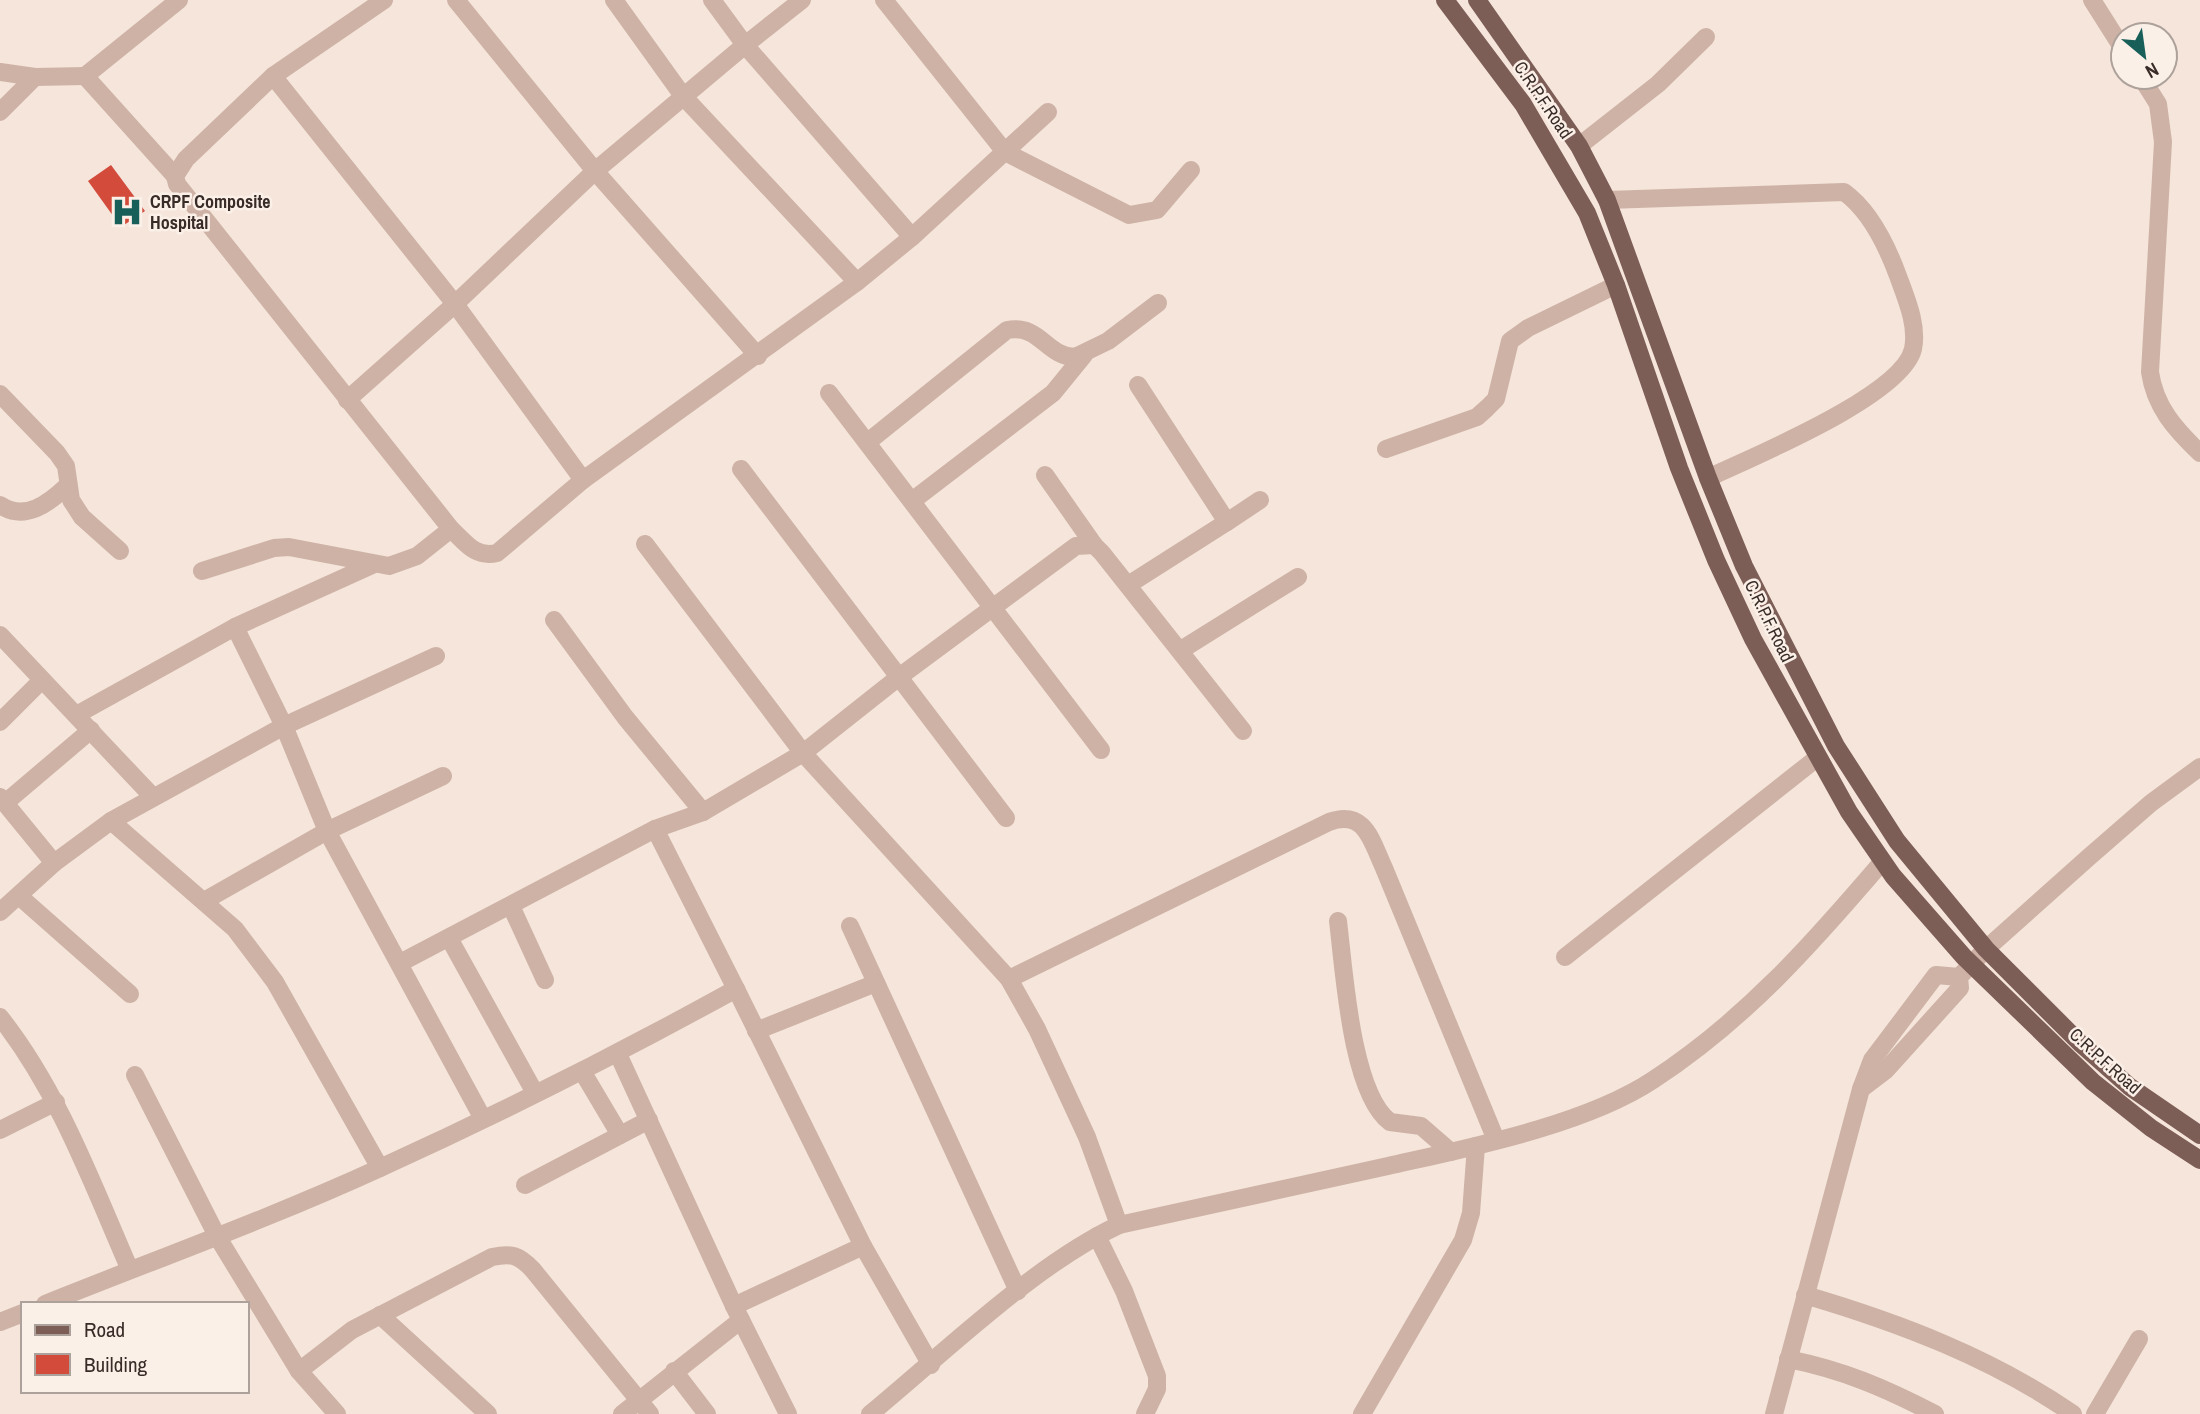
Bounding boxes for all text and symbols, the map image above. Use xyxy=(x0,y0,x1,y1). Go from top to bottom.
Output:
north arrow xyxy=(2109,21,2179,91)
street label: C.R.P.F.Road xyxy=(1508,56,1578,143)
text: N xyxy=(2141,57,2163,85)
place label: CRPF Composite Hospital xyxy=(150,189,271,235)
hospital icon: CRPF Composite Hospital xyxy=(110,195,144,229)
street label: C.R.P.F.Road xyxy=(1739,576,1800,666)
street label: C.R.P.F.Road xyxy=(2064,1022,2147,1099)
legend xyxy=(21,1302,248,1393)
text: Road xyxy=(84,1315,125,1344)
text: Building xyxy=(84,1350,148,1379)

